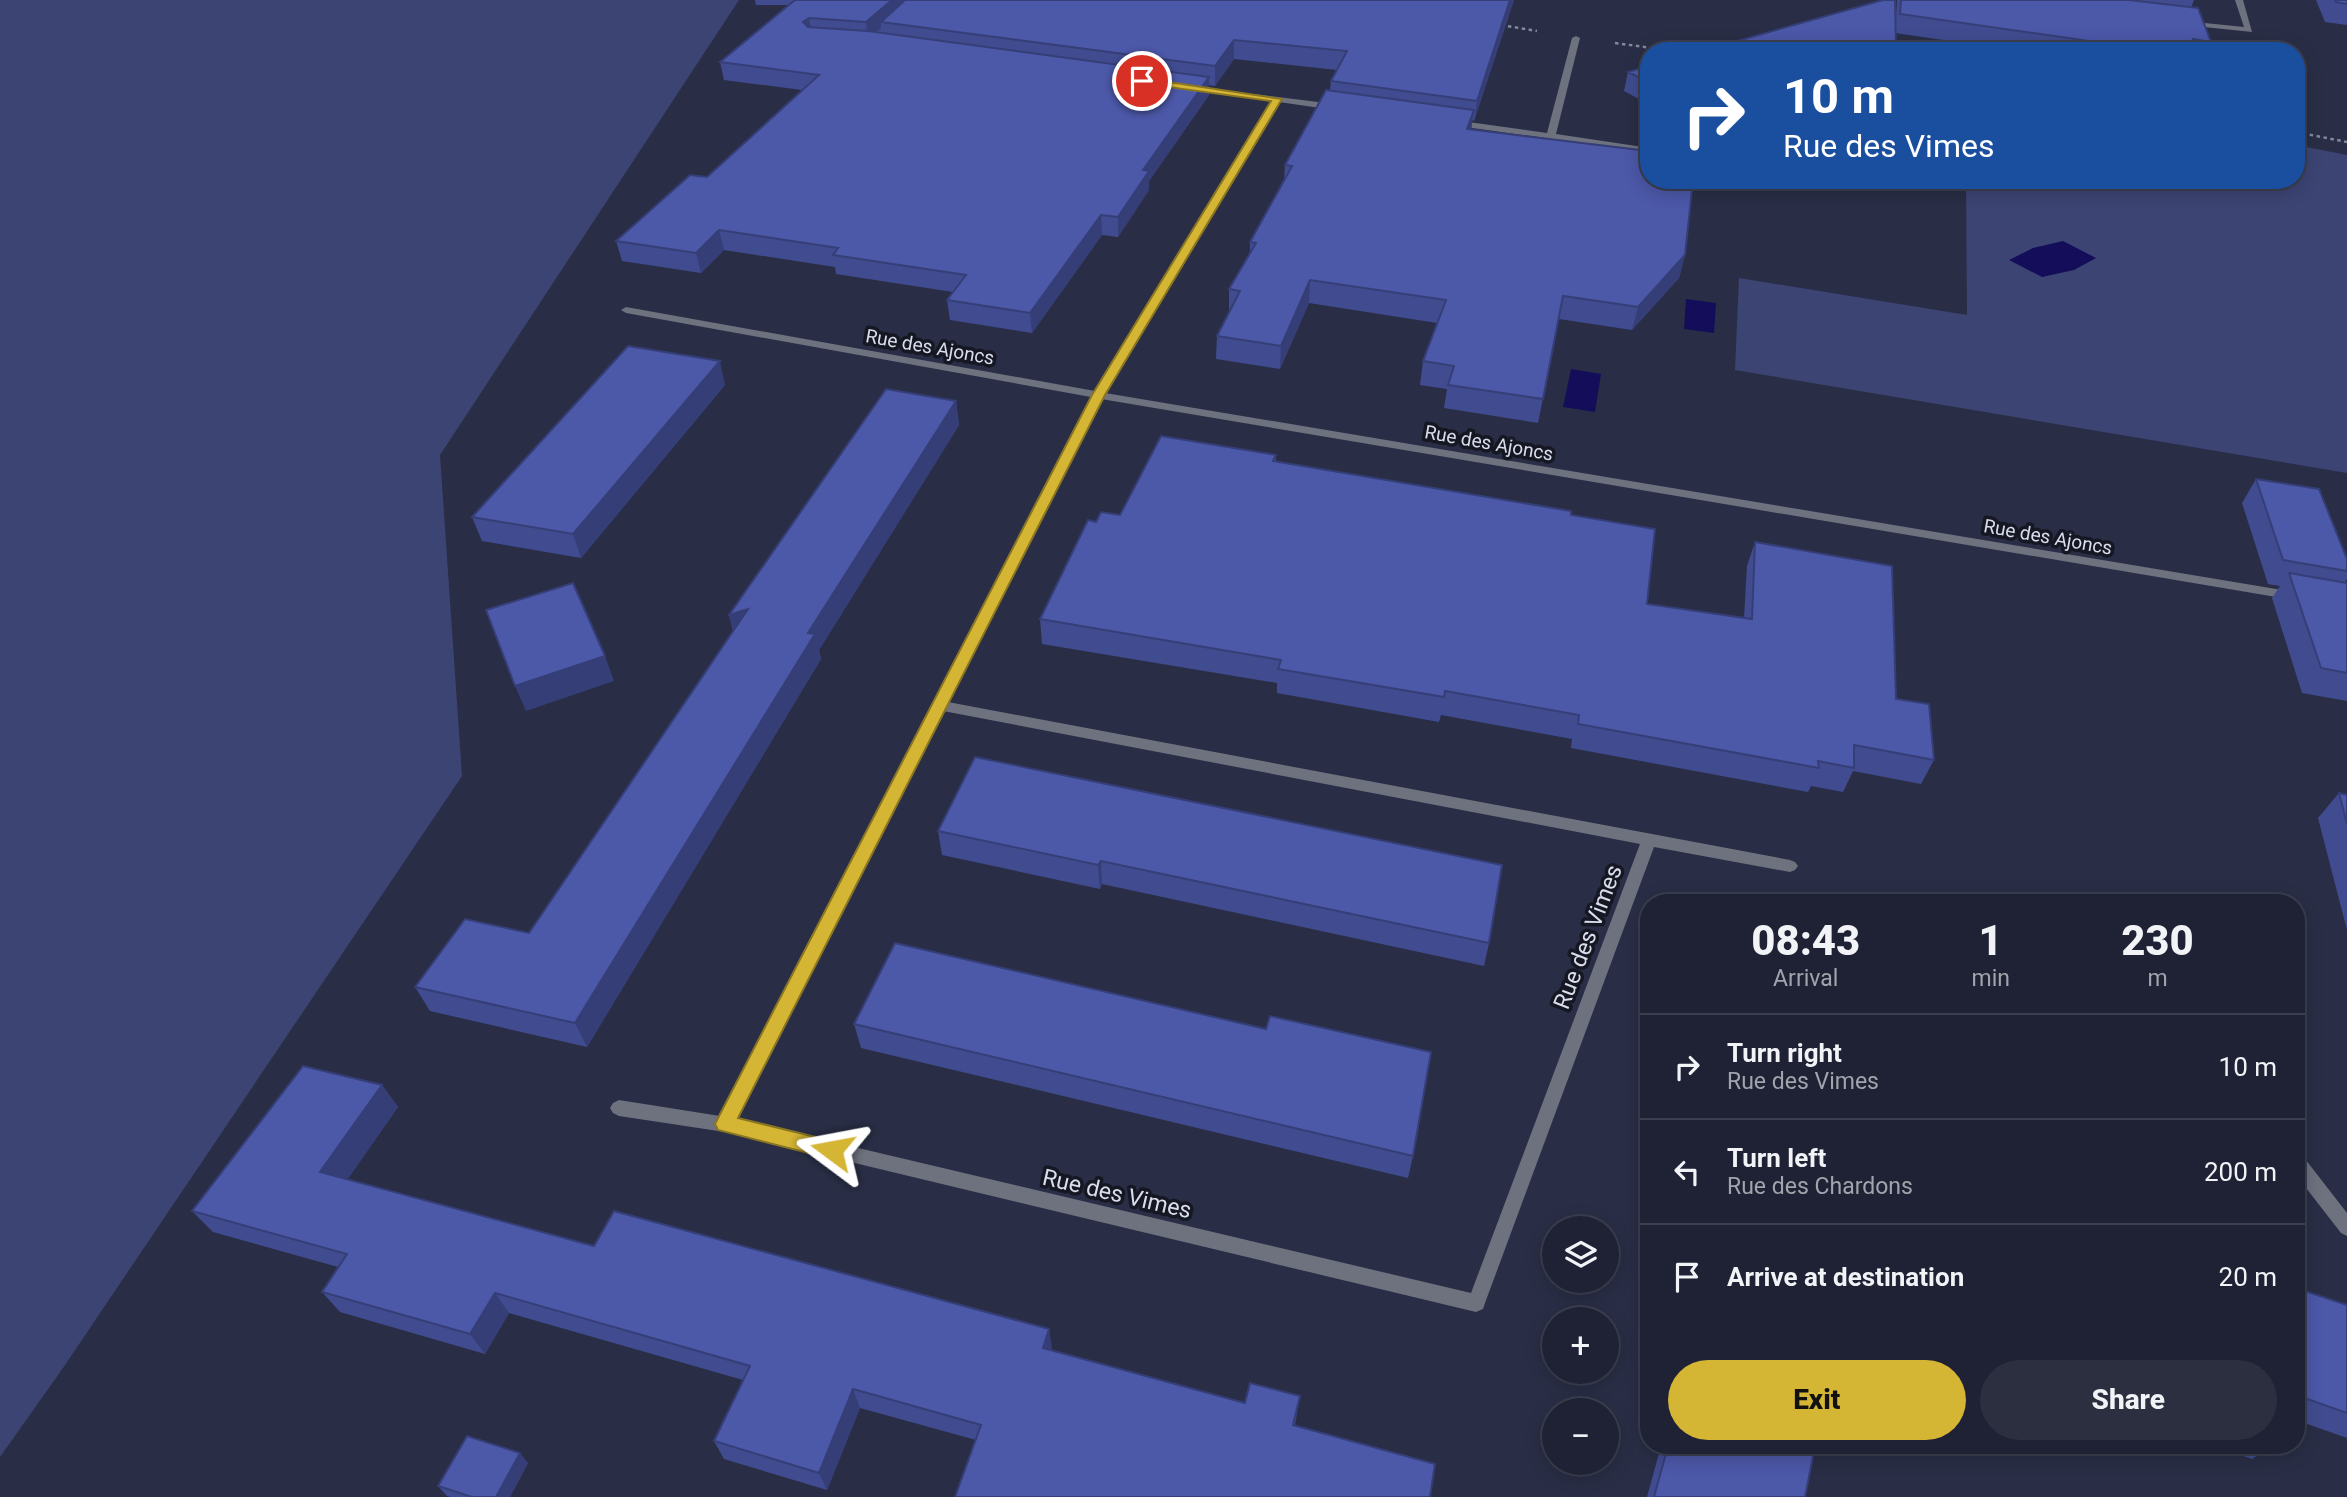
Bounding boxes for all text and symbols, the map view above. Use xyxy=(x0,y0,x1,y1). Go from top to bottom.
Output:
pin xyxy=(1112,51,1172,111)
icon: arrive xyxy=(1123,62,1161,100)
text: 10 m xyxy=(1783,68,1894,125)
icon: right xyxy=(1668,70,1759,161)
text: Rue des Vimes xyxy=(1783,127,1994,165)
street label: Rue des Ajoncs xyxy=(864,324,996,370)
street label: Rue des Ajoncs xyxy=(1423,420,1555,466)
street label: Rue des Ajoncs xyxy=(1982,514,2114,560)
street label: Rue des Vimes xyxy=(1548,861,1628,1013)
text: 08:43 xyxy=(1751,916,1860,965)
text: 1 xyxy=(1979,916,2003,965)
text: 230 xyxy=(2121,916,2194,965)
text: Arrival xyxy=(1773,965,1838,992)
text: min xyxy=(1971,965,2010,992)
text: m xyxy=(2147,965,2168,992)
text: Turn right xyxy=(1727,1038,1842,1068)
icon: right xyxy=(1668,1048,1706,1086)
text: 10 m xyxy=(2219,1052,2277,1082)
text: Rue des Vimes xyxy=(1727,1068,1879,1095)
position arrow xyxy=(795,1113,869,1187)
text: Turn left xyxy=(1727,1143,1826,1173)
icon: left xyxy=(1668,1153,1706,1191)
text: 200 m xyxy=(2204,1157,2277,1187)
street label: Rue des Vimes xyxy=(1040,1164,1194,1224)
text: Rue des Chardons xyxy=(1727,1173,1913,1200)
map controls xyxy=(1542,1216,1619,1475)
button: layers xyxy=(1542,1216,1619,1293)
icon: arrive xyxy=(1668,1258,1706,1296)
text: Arrive at destination xyxy=(1727,1262,1964,1292)
text: 20 m xyxy=(2219,1262,2277,1292)
button: + xyxy=(1542,1307,1619,1384)
button: Exit xyxy=(1668,1360,1966,1440)
button: Share xyxy=(1980,1360,2277,1440)
button: − xyxy=(1542,1398,1619,1475)

